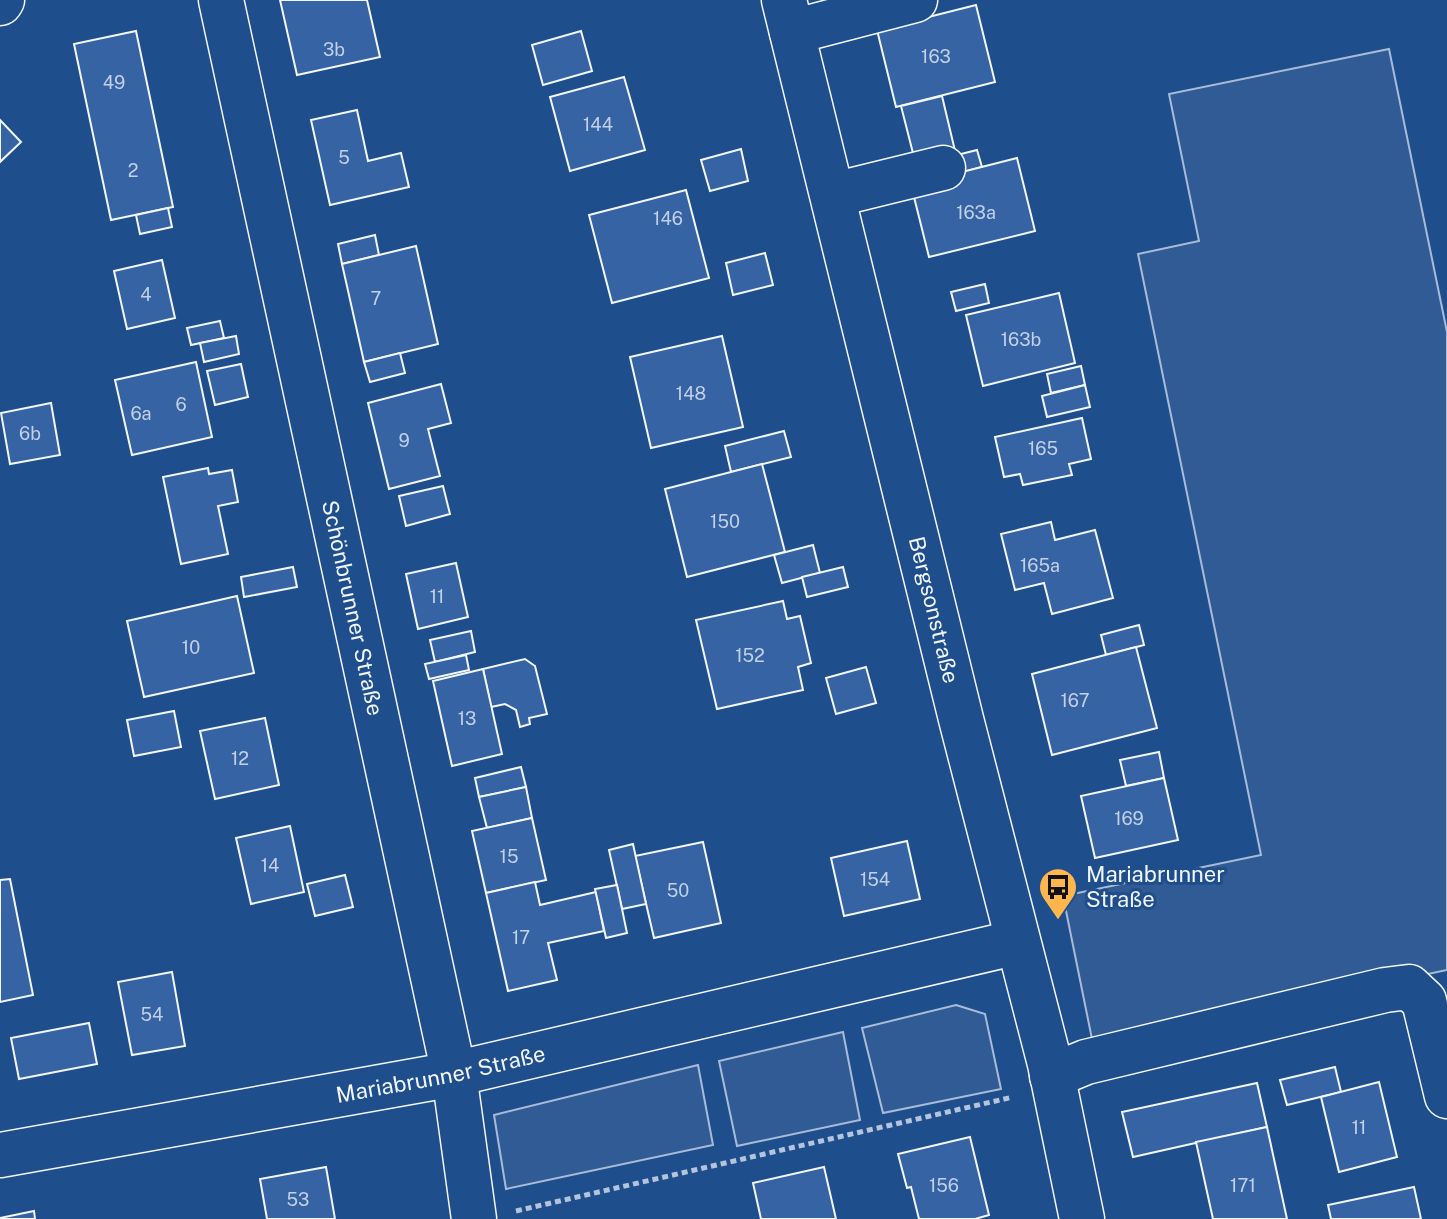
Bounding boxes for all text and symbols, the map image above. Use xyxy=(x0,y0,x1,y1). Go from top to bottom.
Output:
house number: 3b xyxy=(323,39,345,60)
house number: 163 xyxy=(921,46,951,67)
house number: 49 xyxy=(103,72,125,93)
house number: 144 xyxy=(583,114,613,135)
house number: 5 xyxy=(338,147,350,168)
house number: 2 xyxy=(128,160,138,181)
house number: 163a xyxy=(956,202,996,223)
house number: 146 xyxy=(653,208,683,229)
house number: 4 xyxy=(140,284,152,305)
house number: 7 xyxy=(371,288,381,309)
house number: 163b xyxy=(1001,329,1041,350)
house number: 148 xyxy=(676,383,706,404)
house number: 6 xyxy=(175,394,187,415)
house number: 6a xyxy=(130,403,152,424)
house number: 6b xyxy=(19,423,41,444)
house number: 9 xyxy=(398,430,410,451)
house number: 165 xyxy=(1028,438,1058,459)
street label: Schönbrunner Straße xyxy=(317,498,389,718)
house number: 150 xyxy=(710,511,740,532)
street label: Bergsonstraße xyxy=(904,534,965,686)
house number: 165a xyxy=(1020,555,1060,576)
house number: 11 xyxy=(430,586,444,607)
house number: 10 xyxy=(182,637,200,658)
house number: 152 xyxy=(735,645,765,666)
house number: 167 xyxy=(1060,690,1090,711)
house number: 13 xyxy=(458,708,476,729)
house number: 12 xyxy=(231,748,249,769)
house number: 169 xyxy=(1114,808,1144,829)
house number: 15 xyxy=(500,846,518,867)
house number: 14 xyxy=(261,855,279,876)
place label: Mariabrunner Straße xyxy=(1086,861,1225,912)
bus stop icon: Mariabrunner Straße xyxy=(1037,866,1079,921)
house number: 154 xyxy=(860,869,890,890)
house number: 50 xyxy=(667,880,689,901)
house number: 17 xyxy=(512,927,530,948)
house number: 54 xyxy=(141,1004,163,1025)
street label: Mariabrunner Straße xyxy=(334,1040,548,1108)
house number: 11 xyxy=(1352,1117,1366,1138)
house number: 156 xyxy=(929,1175,959,1196)
house number: 171 xyxy=(1230,1175,1256,1196)
house number: 53 xyxy=(287,1189,309,1210)

